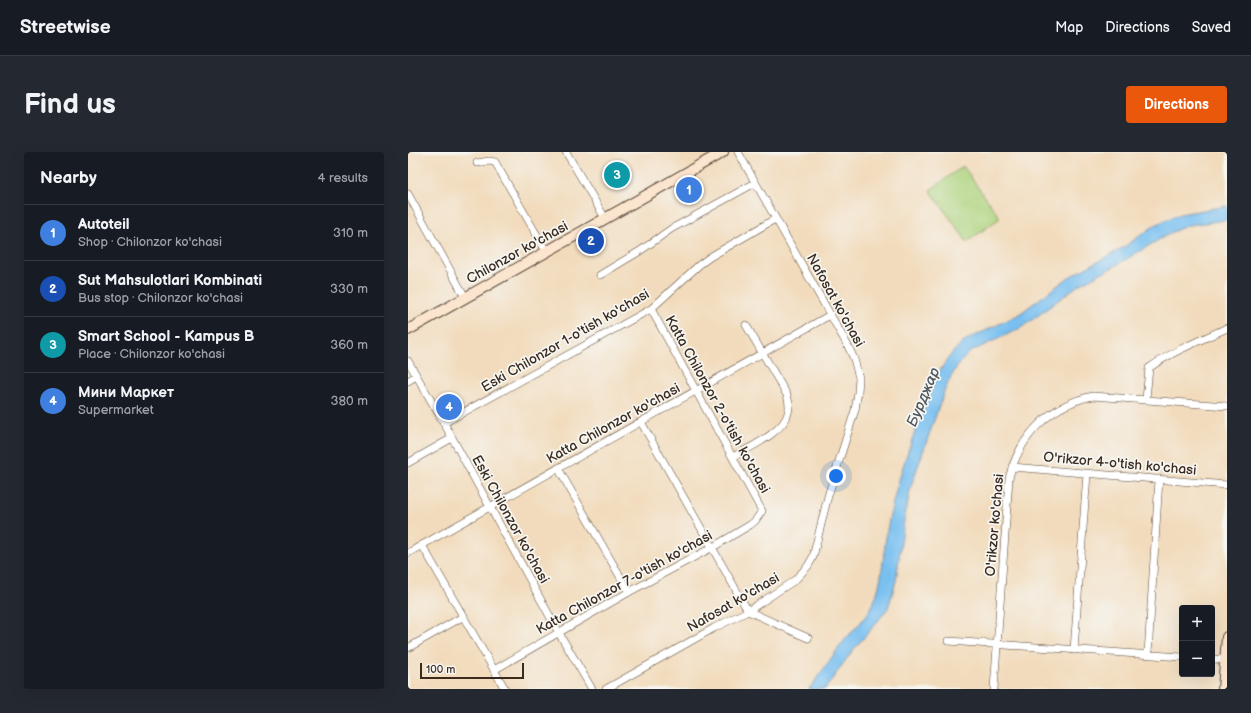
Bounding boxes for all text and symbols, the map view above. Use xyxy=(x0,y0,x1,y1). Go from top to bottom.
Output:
text: Streetwise xyxy=(20,16,111,39)
text: Map xyxy=(1055,19,1083,36)
text: Directions xyxy=(1105,19,1170,36)
text: Saved xyxy=(1192,19,1231,36)
button: Directions xyxy=(1126,86,1227,123)
text: Find us xyxy=(24,88,116,121)
pin: 3 xyxy=(604,160,630,190)
text: Nearby xyxy=(40,168,97,188)
text: 4 results xyxy=(318,170,368,186)
pin: 1 xyxy=(676,175,702,205)
text: Autoteil xyxy=(78,215,130,234)
street label: Chilonzor ko'chasi xyxy=(463,217,571,287)
text: 1 xyxy=(50,225,56,241)
text: 310 m xyxy=(333,225,368,241)
pin: 2 xyxy=(578,226,604,256)
text: Shop · Chilonzor ko'chasi xyxy=(78,234,222,250)
street label: Nafosat ko'chasi xyxy=(803,251,868,350)
text: Sut Mahsulotlari Kombinati xyxy=(78,271,262,290)
text: 2 xyxy=(49,281,57,297)
text: 330 m xyxy=(330,281,368,297)
street label: Eski Chilonzor 1-o'tish ko'chasi xyxy=(478,285,652,396)
text: Bus stop · Chilonzor ko'chasi xyxy=(78,290,243,306)
street label: Katta Chilonzor 2-o'tish ko'chasi xyxy=(661,312,774,496)
text: Smart School - Kampus B xyxy=(78,327,254,346)
text: 3 xyxy=(49,337,57,353)
text: 360 m xyxy=(330,337,368,353)
text: Place · Chilonzor ko'chasi xyxy=(78,346,225,362)
water label: Бурджар xyxy=(902,364,945,430)
street label: Katta Chilonzor ko'chasi xyxy=(543,380,683,467)
text: Мини Маркет xyxy=(78,383,174,402)
pin: 4 xyxy=(436,392,462,422)
text: 4 xyxy=(49,393,57,409)
text: 380 m xyxy=(331,393,368,409)
text: Supermarket xyxy=(78,402,154,418)
street label: O'rikzor 4-o'tish ko'chasi xyxy=(1043,448,1197,479)
street label: Eski Chilonzor ko'chasi xyxy=(468,452,553,586)
your location xyxy=(826,466,846,486)
street label: O'rikzor ko'chasi xyxy=(982,473,1007,577)
street label: Katta Chilonzor 7-o'tish ko'chasi xyxy=(533,527,715,638)
street label: Nafosat ko'chasi xyxy=(684,569,782,636)
map controls xyxy=(1179,605,1215,677)
button: + xyxy=(1179,605,1215,641)
button: − xyxy=(1179,641,1215,677)
scale bar xyxy=(420,661,524,680)
text: 100 m xyxy=(426,663,455,676)

